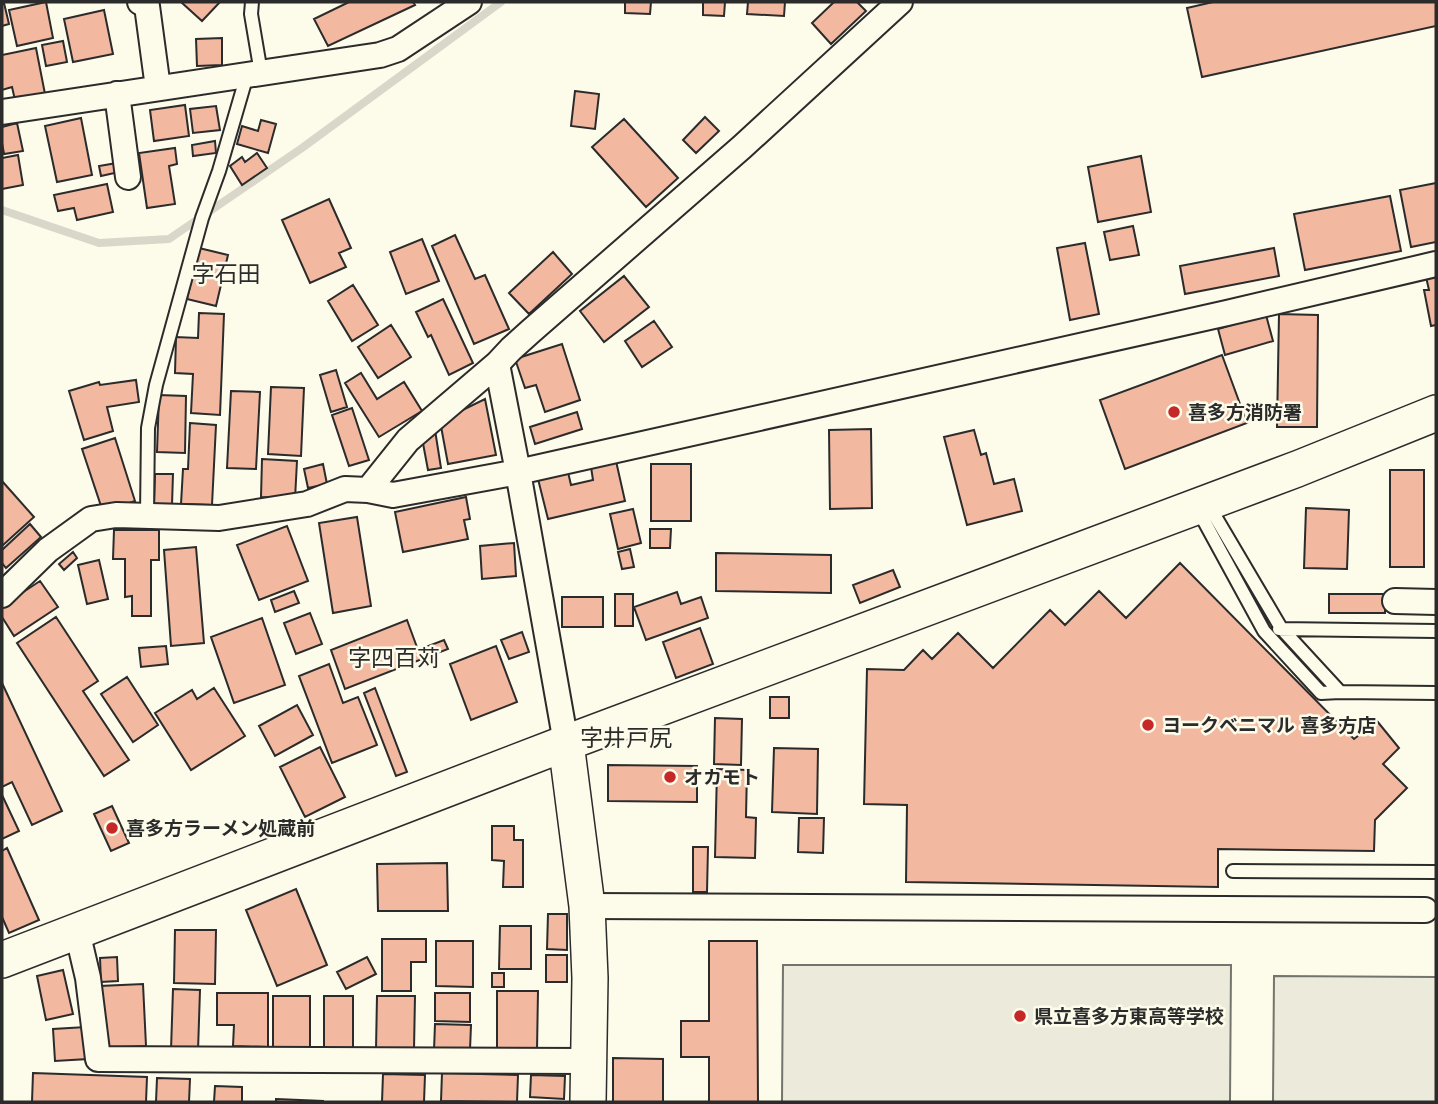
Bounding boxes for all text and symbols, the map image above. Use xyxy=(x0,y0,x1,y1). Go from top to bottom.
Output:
district label: 字石田 xyxy=(192,258,261,289)
place label: 喜多方消防署 xyxy=(1188,399,1302,424)
marker: 喜多方消防署 xyxy=(1166,404,1182,420)
district label: 字四百苅 xyxy=(348,642,440,673)
place label: ヨークベニマル 喜多方店 xyxy=(1162,712,1376,737)
marker: ヨークベニマル 喜多方店 xyxy=(1140,717,1156,733)
district label: 字井戸尻 xyxy=(580,722,672,753)
place label: オカモト xyxy=(684,764,760,789)
marker: オカモト xyxy=(662,769,678,785)
place label: 喜多方ラーメン処蔵前 xyxy=(126,815,315,840)
marker: 喜多方ラーメン処蔵前 xyxy=(104,820,120,836)
place label: 県立喜多方東高等学校 xyxy=(1034,1003,1224,1028)
marker: 県立喜多方東高等学校 xyxy=(1012,1008,1028,1024)

